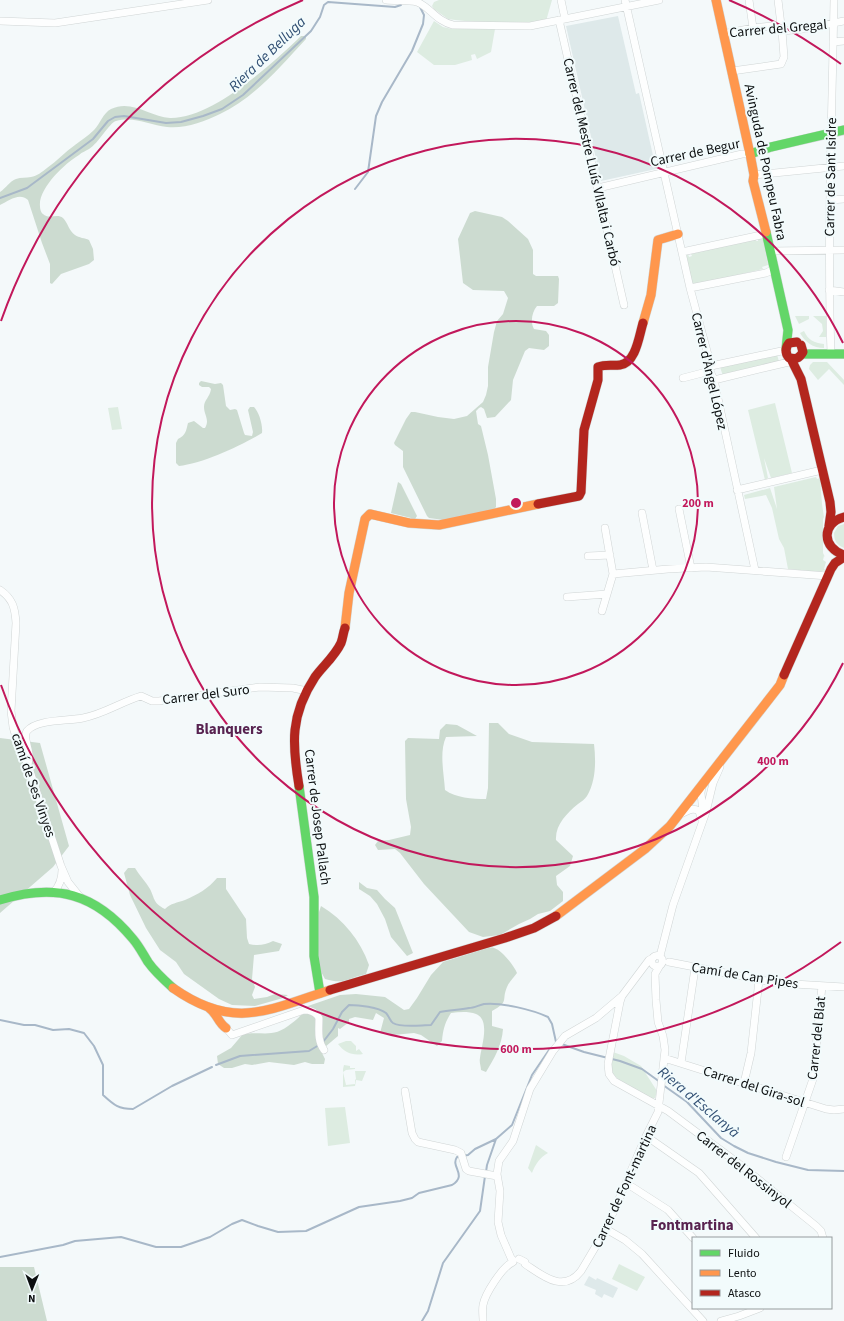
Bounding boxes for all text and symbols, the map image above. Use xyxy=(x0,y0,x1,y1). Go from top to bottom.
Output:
water label: Riera de Belluga xyxy=(224,12,311,97)
street label: Carrer del Gregal xyxy=(728,15,828,43)
street label: Carrer del Mestre Lluís VIlalta i Carbó xyxy=(557,56,625,268)
street label: Avinguda de Pompeu Fabra xyxy=(739,82,791,242)
street label: Carrer de Sant Isidre xyxy=(820,117,842,237)
street label: Carrer de Begur xyxy=(648,134,742,172)
street label: Carrer d'Àngel López xyxy=(686,310,732,432)
text: 200 m xyxy=(682,495,714,512)
centre of rings xyxy=(509,496,523,510)
street label: Carrer del Suro xyxy=(161,680,251,710)
district label: Blanquers xyxy=(195,719,263,740)
street label: camí de Ses Vinyes xyxy=(6,730,60,840)
street label: Carrer de Josep Pallach xyxy=(299,748,335,886)
text: 400 m xyxy=(757,753,789,770)
street label: Camí de Can Pipes xyxy=(690,958,800,994)
street label: Carrer del Blat xyxy=(803,995,831,1081)
text: 600 m xyxy=(500,1041,532,1058)
street label: Carrer del Gira-sol xyxy=(700,1061,807,1113)
water label: Riera d'Esclanyà xyxy=(653,1062,744,1143)
street label: Carrer de Font-martina xyxy=(588,1122,662,1251)
street label: Carrer del Rossinyol xyxy=(691,1126,796,1214)
district label: Fontmartina xyxy=(650,1215,734,1236)
legend xyxy=(692,1237,832,1309)
text: Fluido xyxy=(728,1245,760,1262)
text: Lento xyxy=(728,1265,757,1282)
north arrow xyxy=(12,1269,52,1309)
text: Atasco xyxy=(728,1285,761,1302)
text: N xyxy=(28,1291,36,1306)

